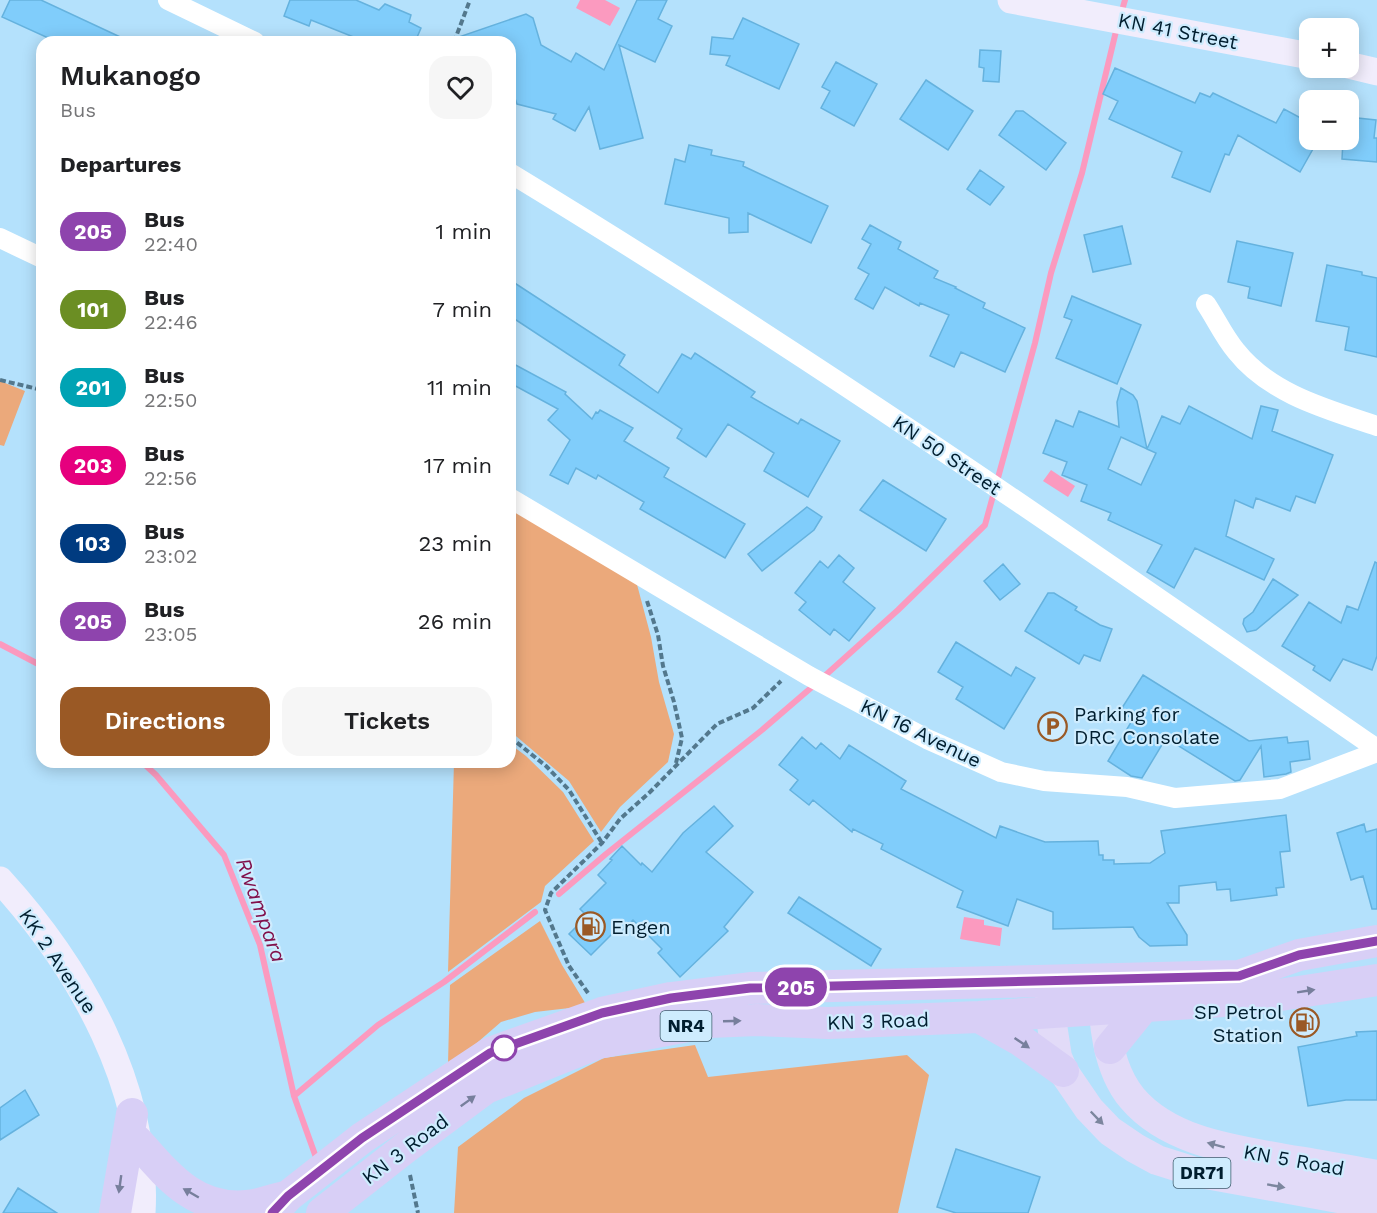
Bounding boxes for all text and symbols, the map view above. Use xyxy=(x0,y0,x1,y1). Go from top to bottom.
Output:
street label: KN 41 Street xyxy=(1116,8,1240,54)
map controls xyxy=(1299,18,1359,150)
button: + xyxy=(1299,18,1359,78)
button: heart xyxy=(429,56,492,119)
text: Mukanogo xyxy=(60,59,201,92)
button: − xyxy=(1299,90,1359,150)
text: Bus xyxy=(60,98,96,122)
text: Departures xyxy=(60,152,181,177)
text: Bus xyxy=(144,207,184,232)
text: 205 xyxy=(74,219,112,244)
text: 1 min xyxy=(435,219,492,244)
text: 22:40 xyxy=(144,232,198,256)
text: Bus xyxy=(144,285,184,310)
text: 101 xyxy=(77,297,109,322)
text: 7 min xyxy=(432,297,492,322)
text: 22:46 xyxy=(144,310,198,334)
text: Bus xyxy=(144,363,184,388)
text: 201 xyxy=(75,375,111,400)
text: 11 min xyxy=(427,375,492,400)
text: 22:50 xyxy=(144,388,197,412)
street label: KN 50 Street xyxy=(888,410,1006,500)
text: Bus xyxy=(144,441,184,466)
text: 203 xyxy=(74,453,112,478)
text: 17 min xyxy=(424,453,492,478)
text: 22:56 xyxy=(144,466,197,490)
text: Bus xyxy=(144,519,184,544)
text: 103 xyxy=(76,531,110,556)
text: 23 min xyxy=(418,531,492,556)
text: 23:02 xyxy=(144,544,197,568)
text: Bus xyxy=(144,597,184,622)
text: 205 xyxy=(74,609,112,634)
text: 26 min xyxy=(418,609,492,634)
text: 23:05 xyxy=(144,622,197,646)
button: Directions xyxy=(60,687,270,756)
button: Tickets xyxy=(282,687,492,756)
street label: KN 16 Avenue xyxy=(857,694,985,772)
place label: Parking for DRC Consolate xyxy=(1074,702,1220,749)
parking icon: Parking for DRC Consolate xyxy=(1037,710,1069,742)
water label: Rwampara xyxy=(231,854,292,966)
street label: KK 2 Avenue xyxy=(14,904,102,1018)
fuel station icon: Engen xyxy=(574,911,606,943)
place label: Engen xyxy=(611,915,671,939)
line badge: 205 xyxy=(762,968,830,1006)
text: 205 xyxy=(777,975,815,1000)
one-way arrow xyxy=(1297,986,1316,995)
place label: SP Petrol Station xyxy=(1194,1000,1283,1047)
street label: KN 3 Road xyxy=(827,1007,929,1035)
fuel station icon: SP Petrol Station xyxy=(1288,1007,1320,1039)
road number: NR4 xyxy=(660,1011,712,1041)
one-way arrow xyxy=(723,1017,742,1026)
unlabelled marker xyxy=(491,1035,517,1061)
one-way arrow xyxy=(1014,1037,1030,1048)
one-way arrow xyxy=(460,1095,476,1107)
street label: KN 3 Road xyxy=(357,1109,453,1189)
one-way arrow xyxy=(1090,1111,1104,1125)
street label: KN 5 Road xyxy=(1242,1139,1346,1181)
one-way arrow xyxy=(1207,1140,1225,1149)
road number: DR71 xyxy=(1174,1158,1230,1188)
one-way arrow xyxy=(115,1175,124,1194)
one-way arrow xyxy=(1266,1182,1285,1191)
one-way arrow xyxy=(183,1187,199,1198)

